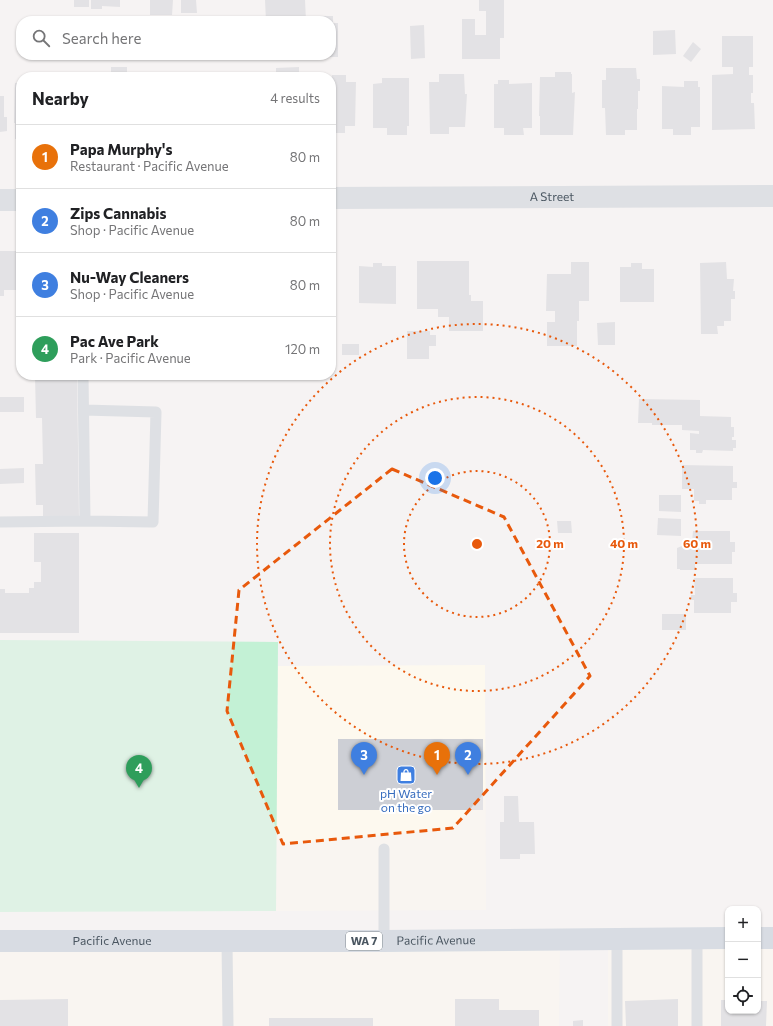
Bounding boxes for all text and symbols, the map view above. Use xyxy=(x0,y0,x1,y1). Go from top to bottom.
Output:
search box xyxy=(16,16,336,60)
icon: search xyxy=(30,27,52,49)
text: Search here xyxy=(62,29,141,47)
text: Nearby xyxy=(32,88,89,109)
text: 4 results xyxy=(270,90,320,106)
text: Papa Murphy's xyxy=(70,140,172,158)
text: 1 xyxy=(42,149,48,165)
text: 80 m xyxy=(290,149,320,165)
text: Restaurant · Pacific Avenue xyxy=(70,158,229,174)
street label: A Street xyxy=(530,189,574,203)
text: Zips Cannabis xyxy=(70,204,167,222)
text: 2 xyxy=(41,213,49,229)
text: 80 m xyxy=(290,213,320,229)
text: Shop · Pacific Avenue xyxy=(70,222,194,238)
text: Nu-Way Cleaners xyxy=(70,268,189,286)
text: 3 xyxy=(41,277,49,293)
text: 80 m xyxy=(290,277,320,293)
text: Shop · Pacific Avenue xyxy=(70,286,194,302)
text: Pac Ave Park xyxy=(70,332,159,350)
text: 4 xyxy=(41,341,49,357)
text: 120 m xyxy=(285,341,320,357)
text: Park · Pacific Avenue xyxy=(70,350,191,366)
your location xyxy=(425,468,445,488)
text: 20 m xyxy=(536,536,564,550)
text: 40 m xyxy=(610,536,638,550)
text: 60 m xyxy=(683,536,711,550)
centre of rings xyxy=(470,537,484,551)
pin: 3 xyxy=(351,742,377,775)
pin: 1 xyxy=(424,742,450,775)
pin: 2 xyxy=(455,742,481,775)
pin: 4 xyxy=(126,755,152,788)
shop icon: pH Water on the go xyxy=(395,764,417,786)
place label: pH Water on the go xyxy=(380,786,432,814)
map controls xyxy=(725,906,761,1014)
button: + xyxy=(725,906,761,942)
road number: WA 7 xyxy=(346,932,382,950)
street label: Pacific Avenue xyxy=(396,932,476,947)
street label: Pacific Avenue xyxy=(73,933,151,947)
button: − xyxy=(725,942,761,978)
button: locate xyxy=(725,978,761,1014)

